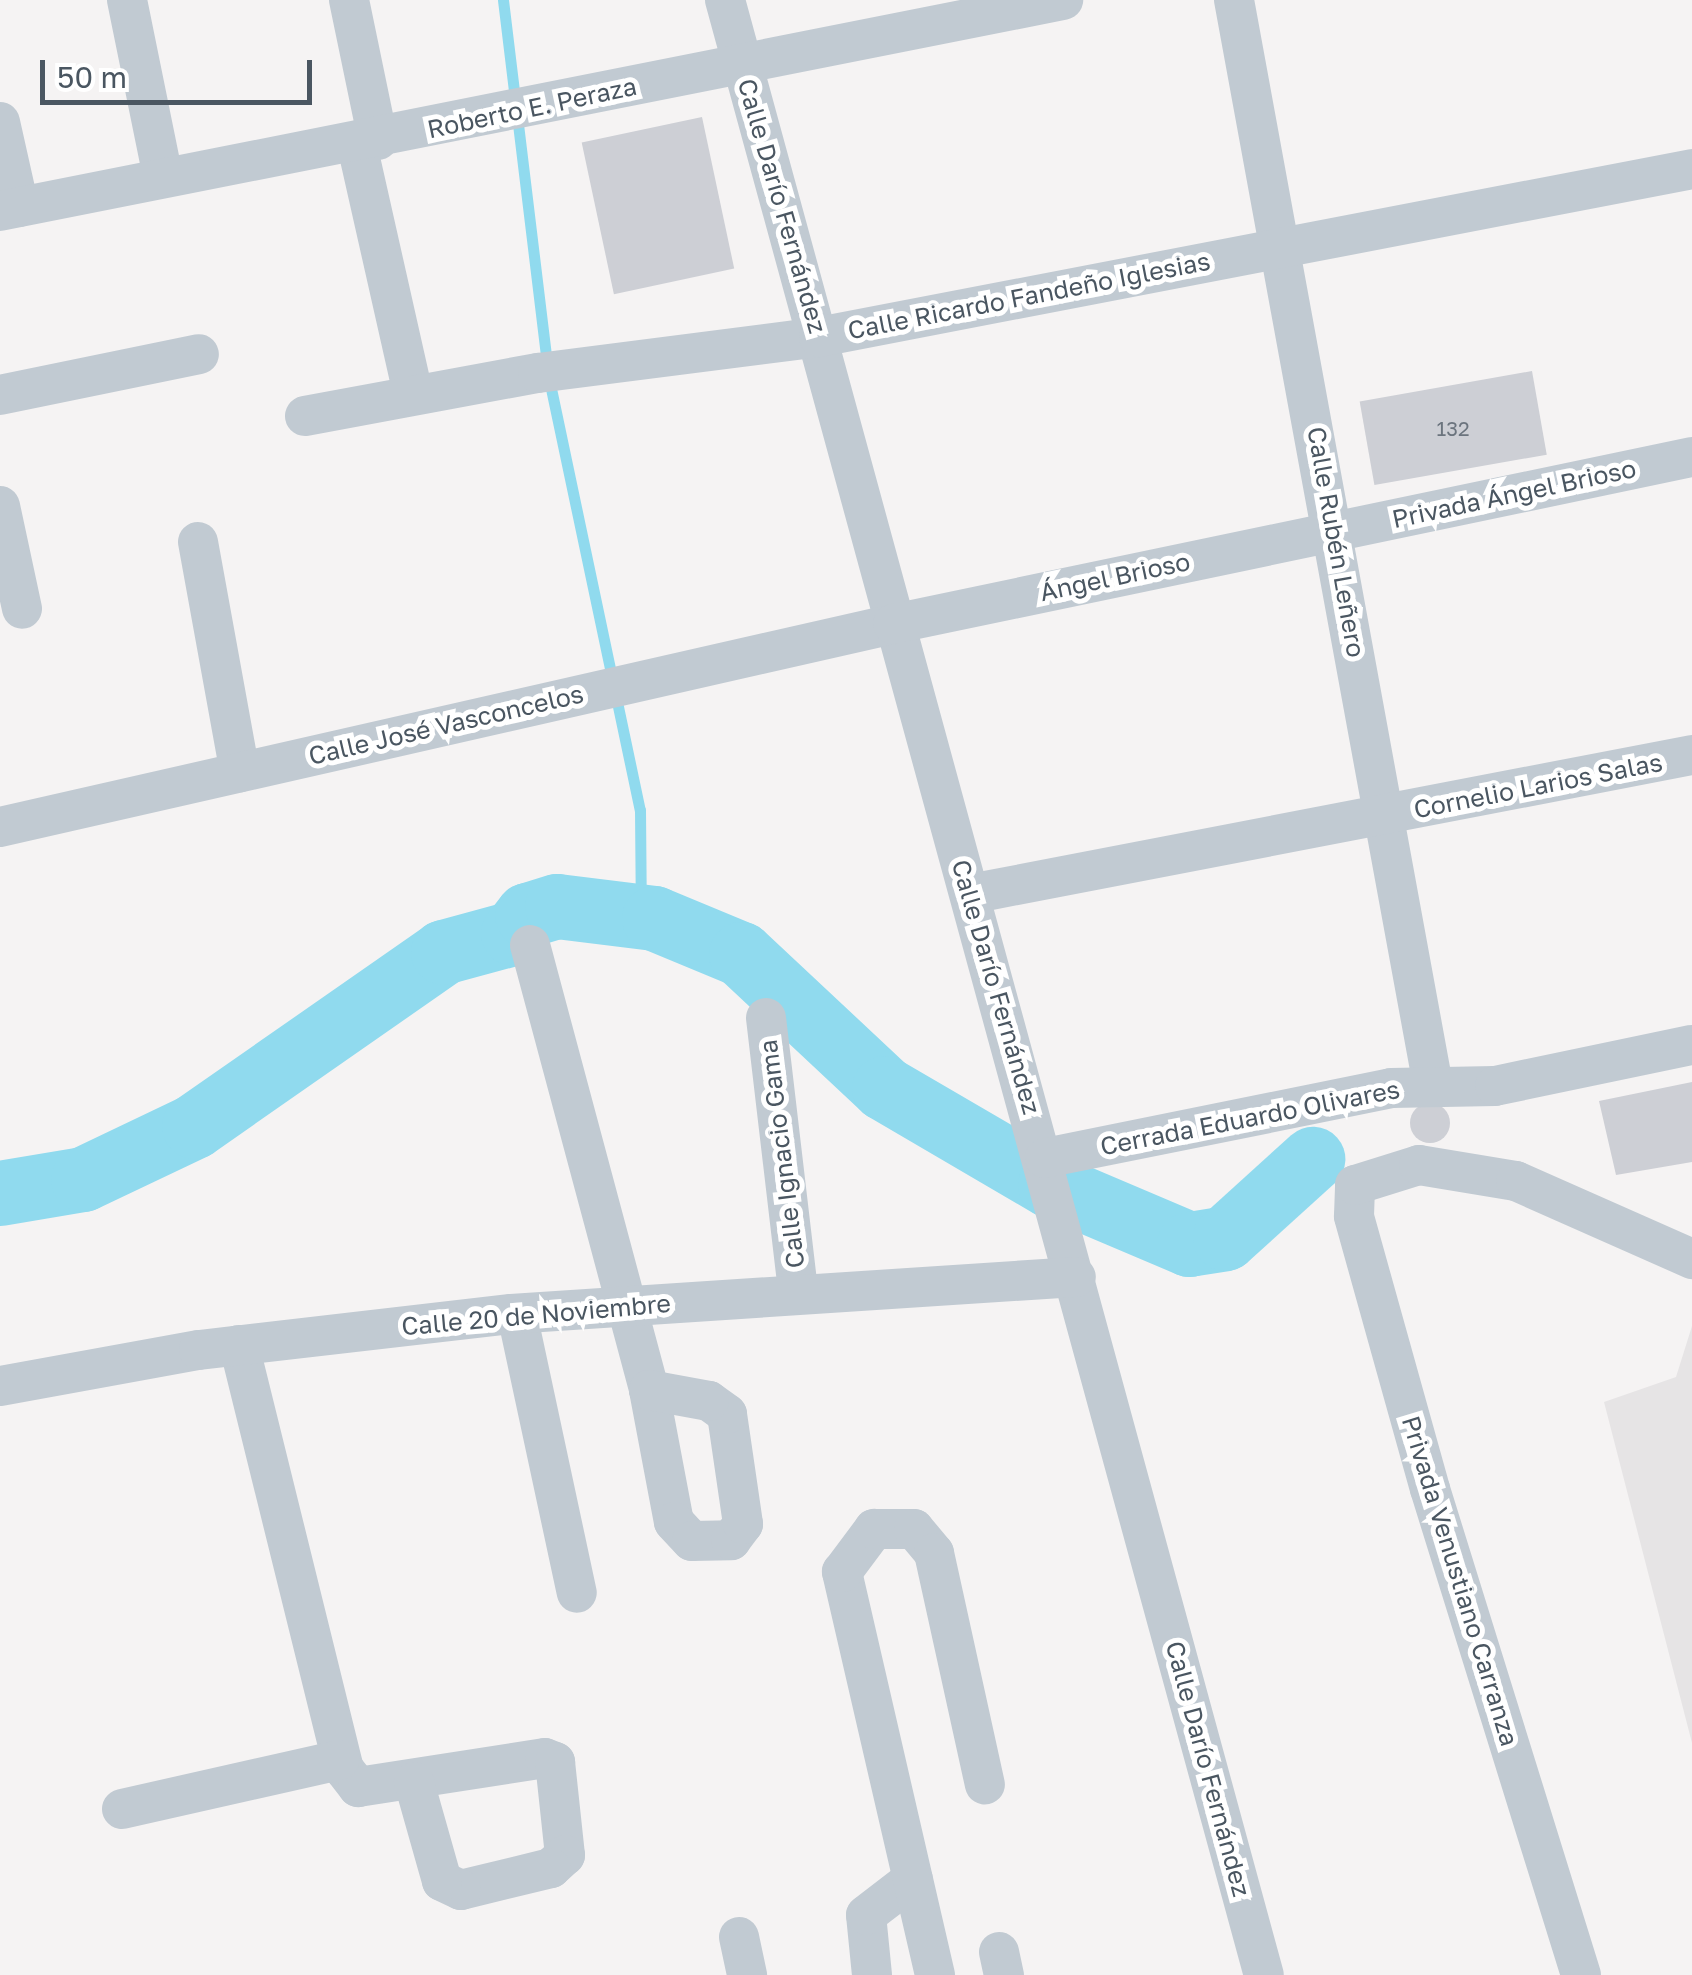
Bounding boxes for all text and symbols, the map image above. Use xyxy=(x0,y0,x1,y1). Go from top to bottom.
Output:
scale bar xyxy=(45,40,318,102)
text: 50 m xyxy=(57,59,127,95)
street label: Roberto E. Peraza xyxy=(425,71,639,145)
street label: Calle Darío Fernández xyxy=(731,75,833,337)
street label: Calle Ricardo Fandeño Iglesias xyxy=(845,246,1213,346)
house number: 132 xyxy=(1437,416,1469,440)
street label: Calle Rubén Leñero xyxy=(1301,424,1371,660)
street label: Privada Ángel Brioso xyxy=(1389,453,1639,535)
street label: Ángel Brioso xyxy=(1037,546,1193,608)
street label: Calle José Vasconcelos xyxy=(306,679,586,771)
street label: Cornelio Larios Salas xyxy=(1411,747,1665,825)
street label: Calle Darío Fernández xyxy=(945,856,1047,1118)
street label: Calle Ignacio Gama xyxy=(753,1038,811,1270)
street label: Cerrada Eduardo Olivares xyxy=(1098,1074,1402,1162)
street label: Calle 20 de Noviembre xyxy=(400,1288,672,1342)
street label: Privada Venustiano Carranza xyxy=(1395,1412,1525,1750)
street label: Calle Darío Fernández xyxy=(1159,1638,1257,1900)

